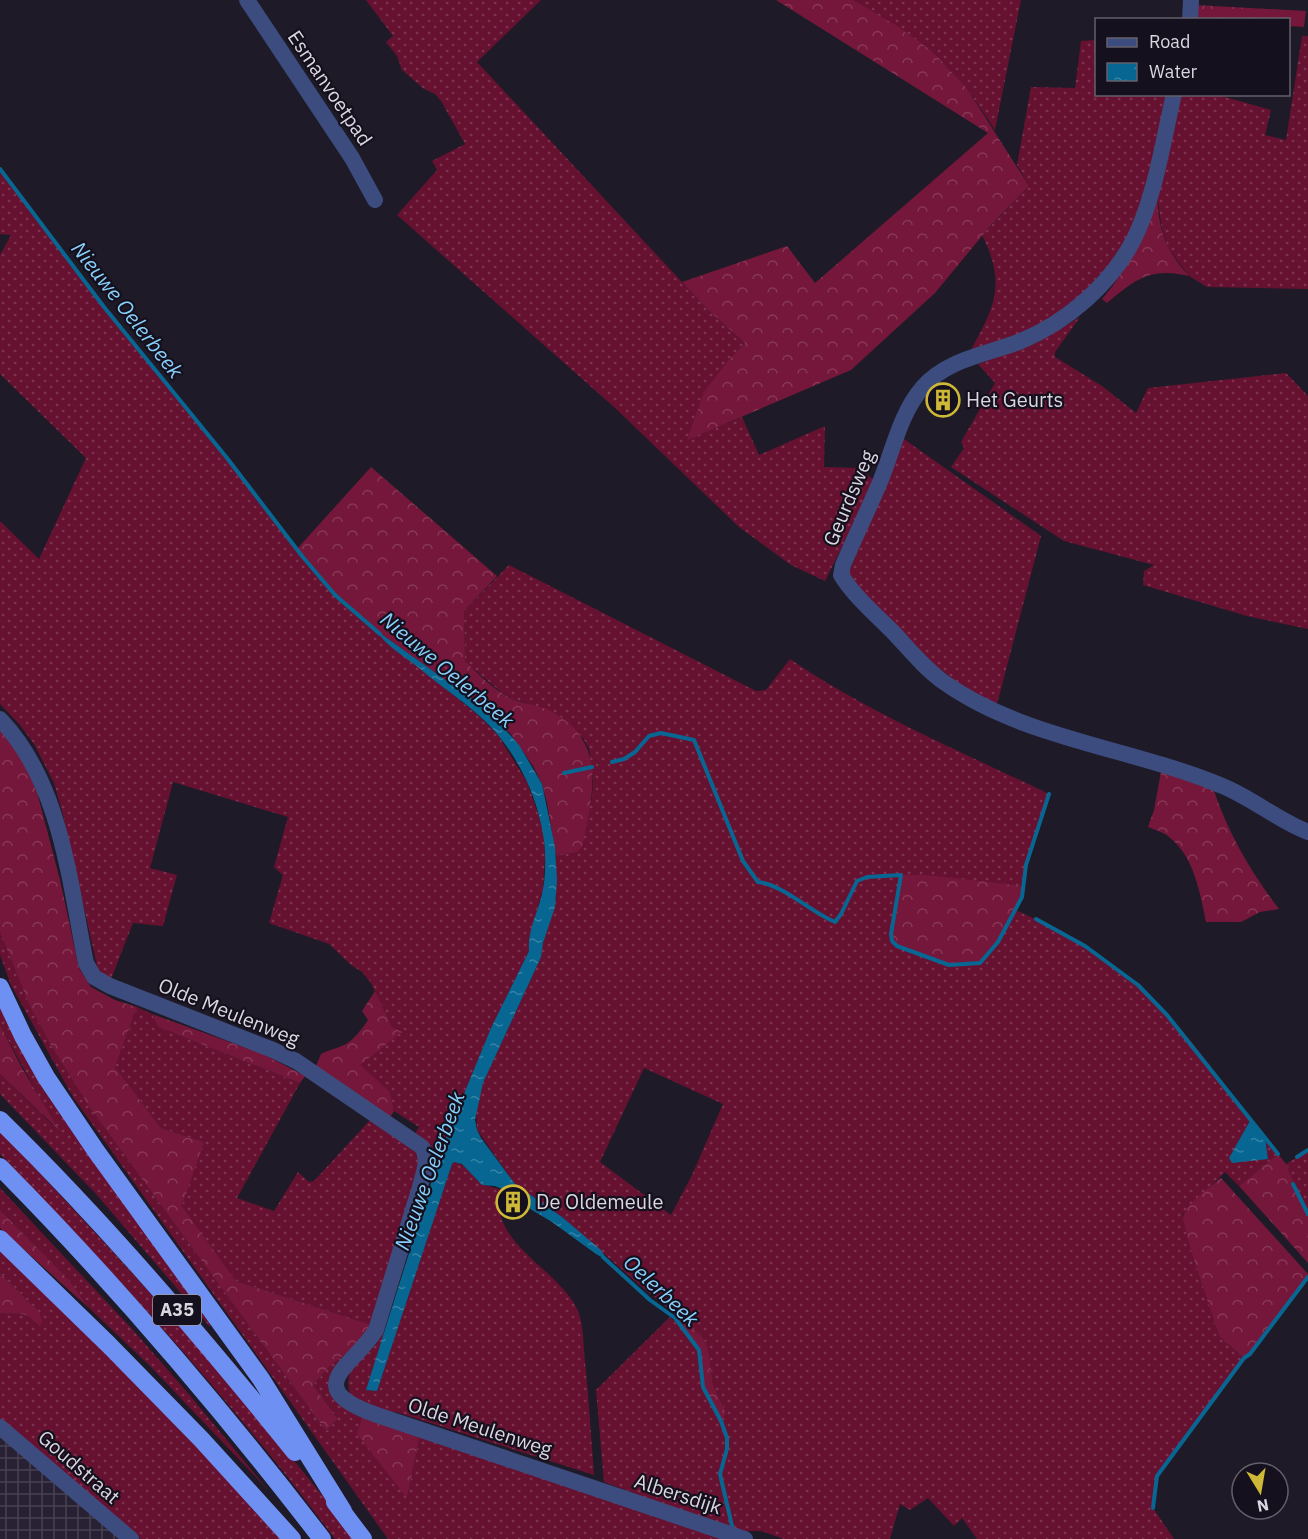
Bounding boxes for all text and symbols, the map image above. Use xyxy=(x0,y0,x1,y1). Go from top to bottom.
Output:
legend xyxy=(1095,18,1290,96)
street label: Esmanvoetpad xyxy=(282,25,379,151)
text: Road xyxy=(1149,30,1190,53)
text: Water xyxy=(1149,60,1198,83)
water label: Nieuwe Oelerbeek xyxy=(65,235,191,384)
building icon: Het Geurts xyxy=(925,382,961,418)
place label: Het Geurts xyxy=(966,386,1063,413)
street label: Geurdsweg xyxy=(816,445,881,550)
water label: Nieuwe Oelerbeek xyxy=(375,605,521,734)
street label: Olde Meulenweg xyxy=(155,971,304,1052)
water label: Nieuwe Oelerbeek xyxy=(387,1087,471,1254)
building icon: De Oldemeule xyxy=(495,1184,531,1220)
place label: De Oldemeule xyxy=(536,1188,664,1215)
water label: Oelerbeek xyxy=(618,1248,706,1333)
road number: A35 xyxy=(153,1295,201,1325)
street label: Olde Meulenweg xyxy=(405,1391,556,1463)
street label: Goudstraat xyxy=(33,1424,126,1510)
north arrow xyxy=(1230,1461,1290,1521)
street label: Albersdijk xyxy=(631,1467,726,1520)
text: N xyxy=(1255,1495,1270,1517)

